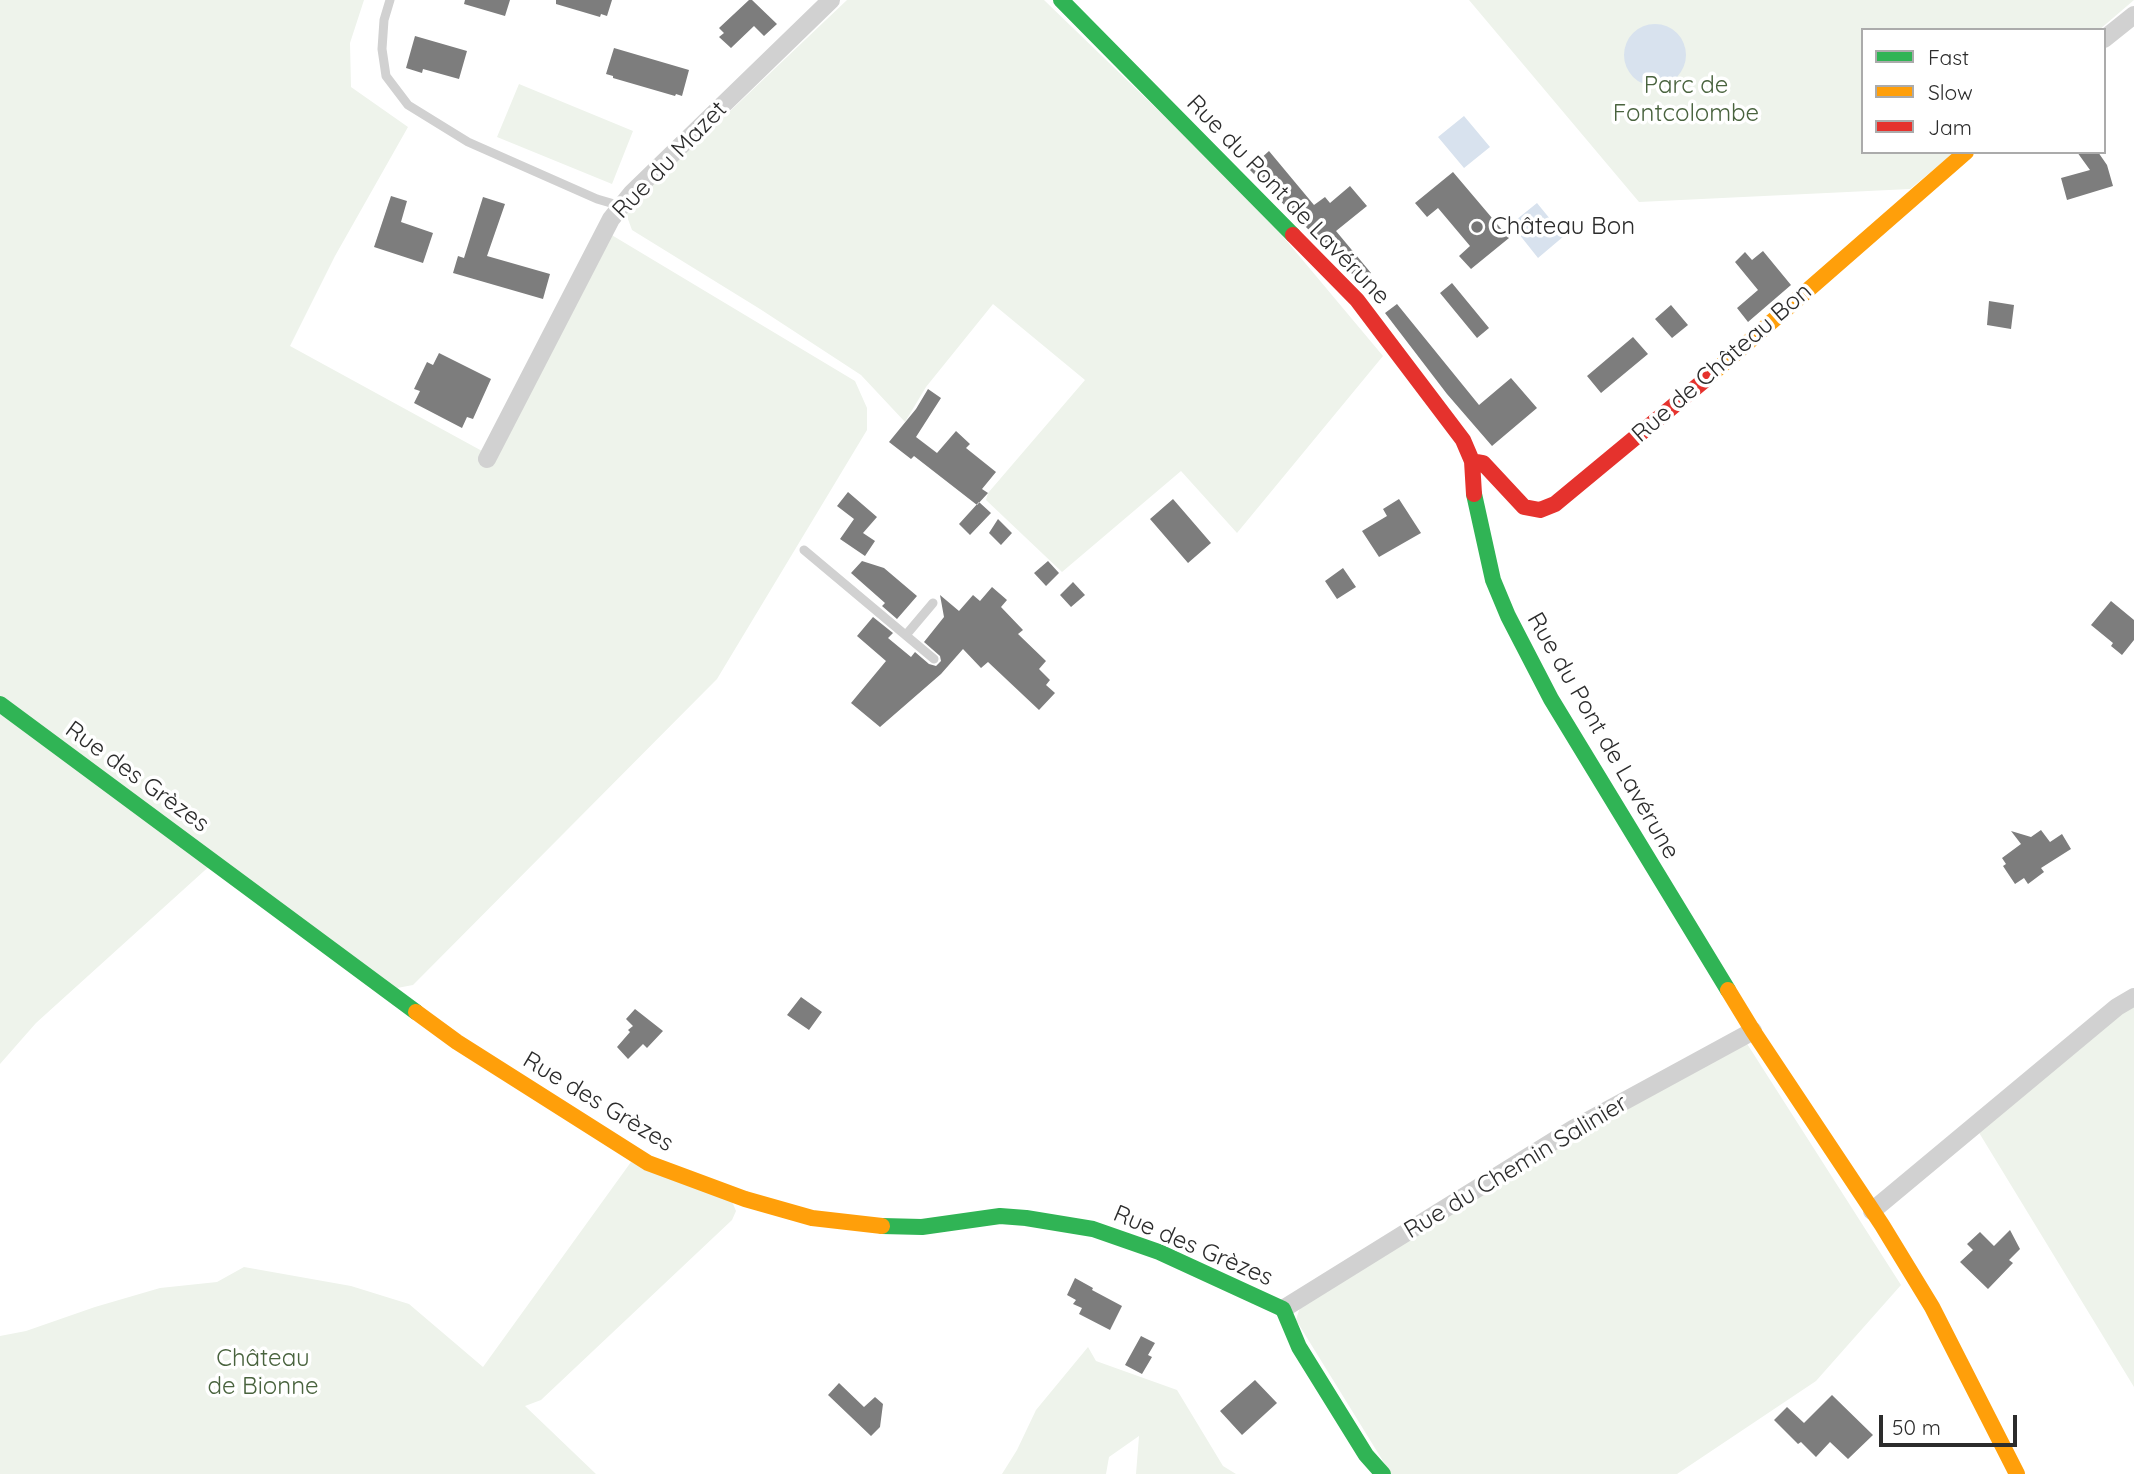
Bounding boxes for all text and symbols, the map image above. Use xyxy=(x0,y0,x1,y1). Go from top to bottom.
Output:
legend xyxy=(1861,28,2106,154)
text: Fast xyxy=(1928,44,1969,70)
park label: Parc de Fontcolombe xyxy=(1613,72,1759,128)
text: Slow xyxy=(1928,79,1973,105)
street label: Rue du Pont de Lavérune xyxy=(1180,89,1396,311)
street label: Rue du Mazet xyxy=(607,95,733,225)
text: Jam xyxy=(1928,114,1972,140)
place label: Château Bon xyxy=(1491,213,1635,241)
marker: Château Bon xyxy=(1469,219,1485,235)
street label: Rue de Château Bon xyxy=(1626,277,1818,449)
street label: Rue du Pont de Lavérune xyxy=(1521,608,1685,864)
street label: Rue des Grèzes xyxy=(60,715,214,839)
street label: Rue des Grèzes xyxy=(517,1046,679,1158)
street label: Rue du Chemin Salinier xyxy=(1399,1089,1633,1245)
street label: Rue des Grèzes xyxy=(1109,1199,1277,1293)
park label: Château de Bionne xyxy=(207,1345,319,1401)
scale bar xyxy=(1882,1400,2020,1444)
text: 50 m xyxy=(1892,1414,1941,1440)

